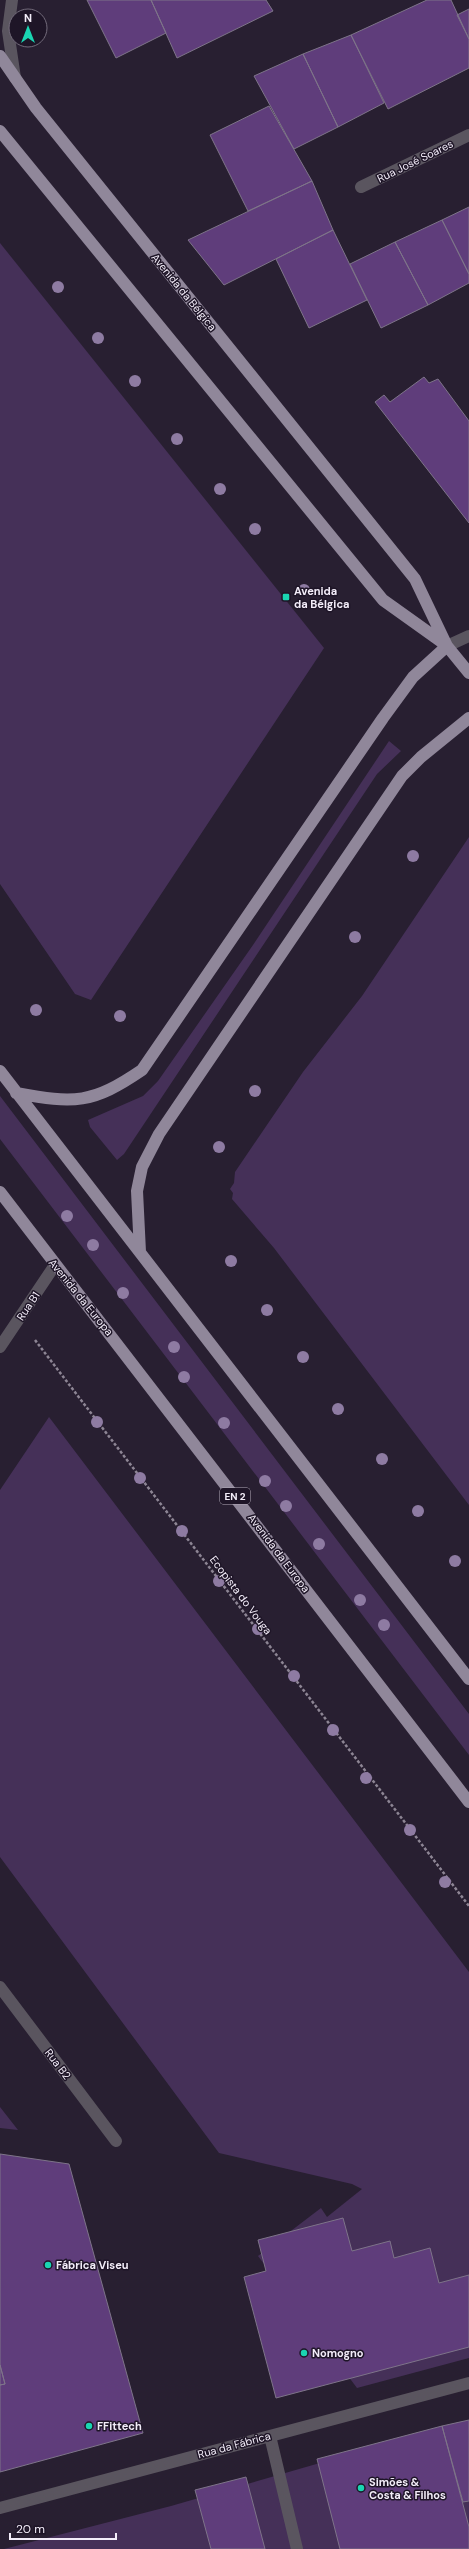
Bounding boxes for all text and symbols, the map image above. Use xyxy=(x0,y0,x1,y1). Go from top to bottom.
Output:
north arrow xyxy=(8,8,48,48)
text: N xyxy=(24,11,32,25)
street label: Rua José Soares xyxy=(375,137,455,185)
street label: Avenida da Bélgica xyxy=(149,250,219,334)
place label: Avenida da Bélgica xyxy=(294,584,350,611)
marker: Avenida da Bélgica xyxy=(281,592,291,602)
street label: Avenida da Europa xyxy=(46,1256,116,1338)
street label: Rua B1 xyxy=(13,1289,43,1323)
road number: EN 2 xyxy=(220,1488,250,1504)
street label: Avenida da Europa xyxy=(245,1511,313,1595)
street label: Ecopista do Vouga xyxy=(207,1553,275,1637)
street label: Rua B2 xyxy=(42,2046,74,2082)
place label: Fábrica Viseu xyxy=(56,2258,129,2272)
marker: Fábrica Viseu xyxy=(43,2260,53,2270)
place label: Nomogno xyxy=(312,2346,364,2360)
marker: Nomogno xyxy=(299,2348,309,2358)
place label: FFittech xyxy=(97,2419,142,2433)
marker: FFittech xyxy=(84,2421,94,2431)
street label: Rua da Fábrica xyxy=(196,2429,272,2461)
place label: Simões & Costa & Filhos xyxy=(369,2475,446,2502)
marker: Simões & Costa & Filhos xyxy=(356,2483,366,2493)
scale bar xyxy=(10,2515,116,2541)
text: 20 m xyxy=(16,2521,45,2537)

